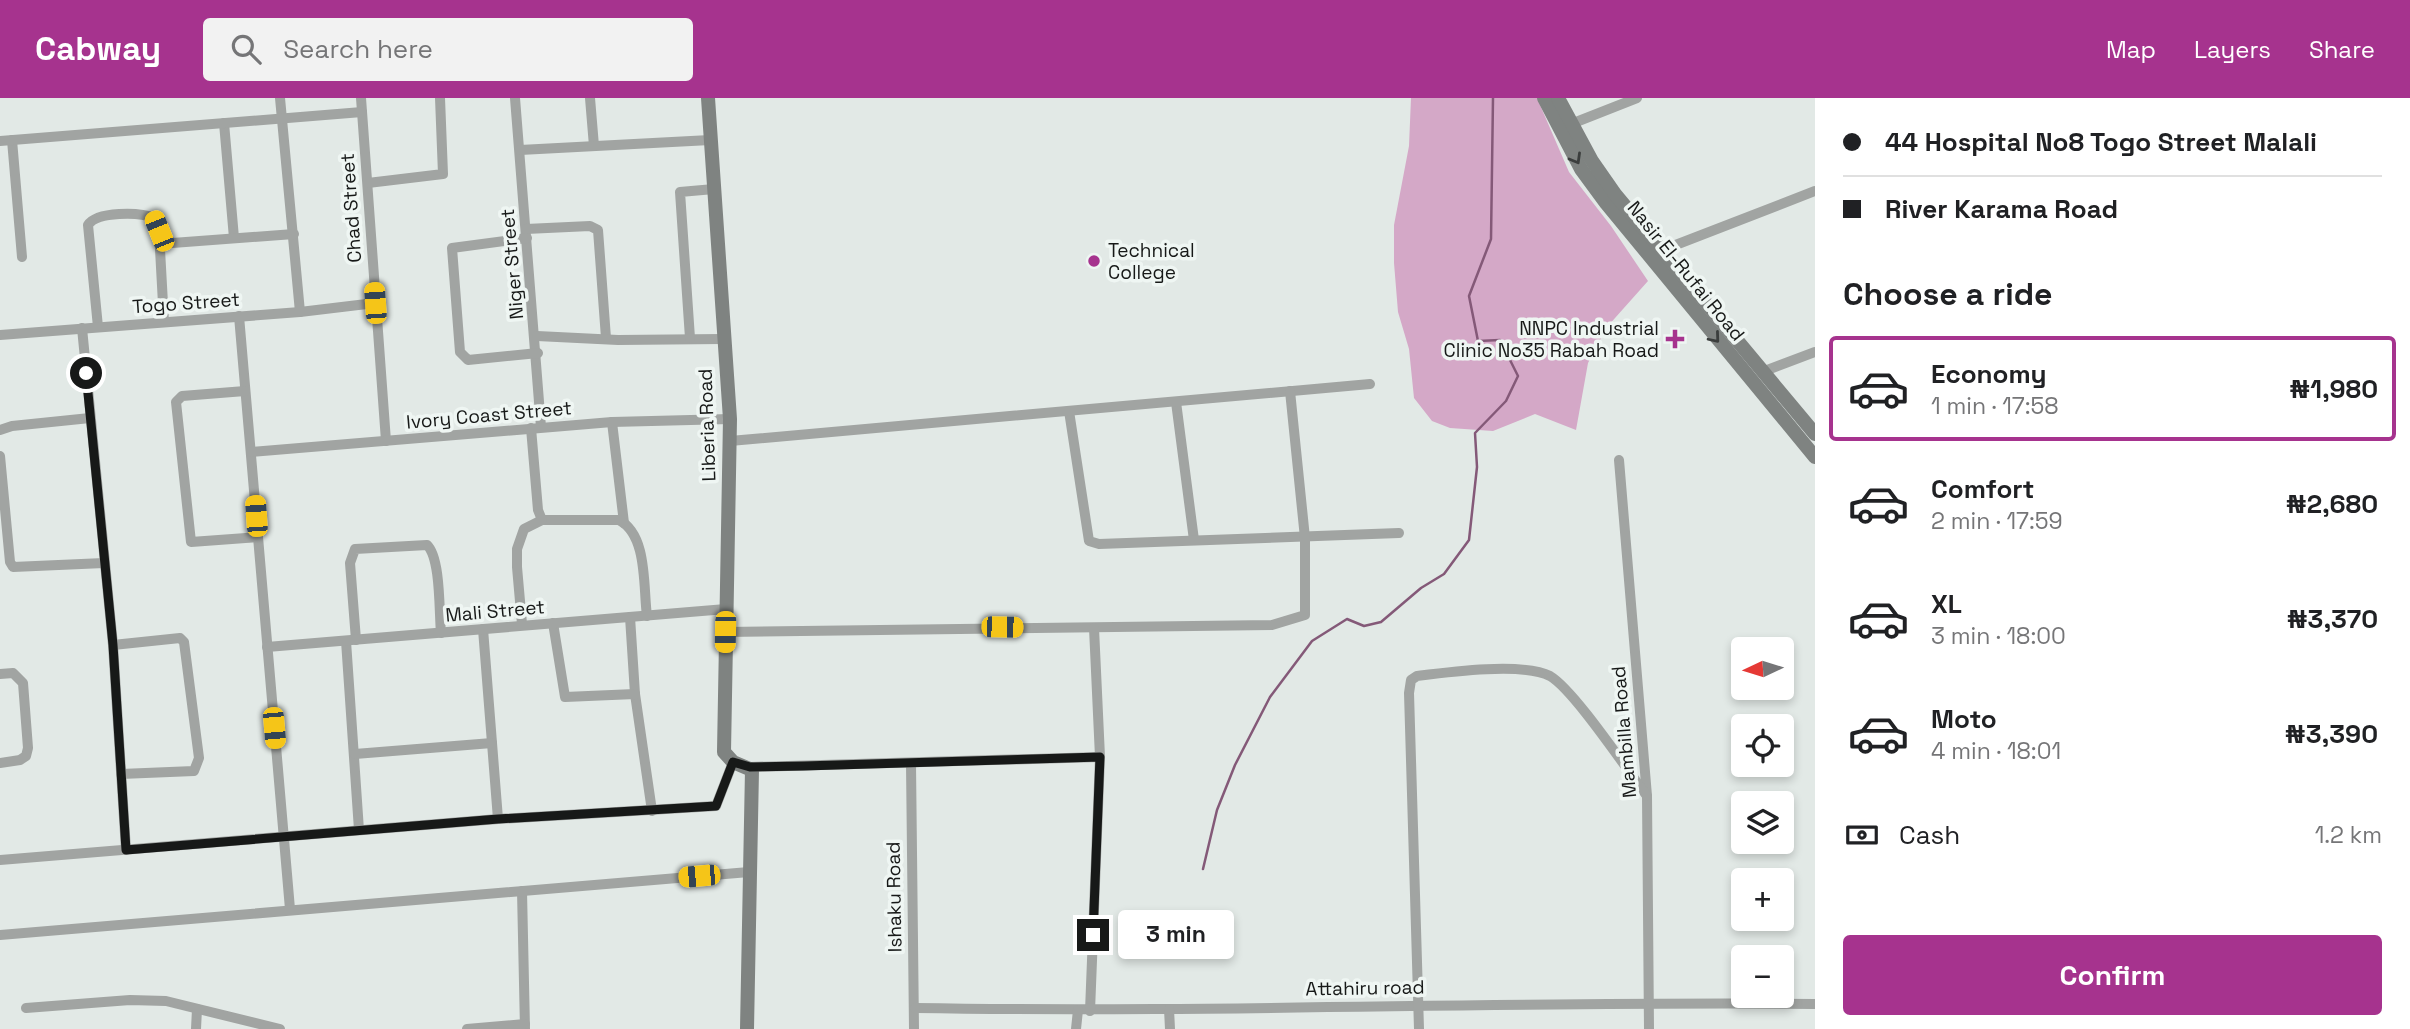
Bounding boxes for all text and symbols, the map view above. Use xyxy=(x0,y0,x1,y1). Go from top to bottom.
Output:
search box xyxy=(203,18,693,81)
text: Cabway xyxy=(35,28,161,70)
icon: search xyxy=(227,30,265,68)
text: Search here xyxy=(283,32,433,66)
text: Map xyxy=(2106,34,2156,65)
text: Layers xyxy=(2194,34,2271,65)
text: Share xyxy=(2309,34,2375,65)
text: 44 Hospital No8 Togo Street Malali xyxy=(1885,125,2317,159)
one-way arrow xyxy=(1568,151,1581,164)
street label: Chad Street xyxy=(335,152,367,264)
text: River Karama Road xyxy=(1885,192,2118,226)
street label: Nasir El-Rufai Road xyxy=(1622,196,1750,346)
car xyxy=(142,208,177,254)
street label: Niger Street xyxy=(495,208,529,320)
place label: Technical College xyxy=(1108,238,1195,285)
marker: Technical College xyxy=(1086,253,1102,269)
text: Choose a ride xyxy=(1843,274,2053,314)
car xyxy=(364,281,387,325)
street label: Togo Street xyxy=(131,287,241,319)
place label: NNPC Industrial Clinic No35 Rabah Road xyxy=(1444,316,1659,363)
marker: NNPC Industrial Clinic No35 Rabah Road xyxy=(1665,329,1685,349)
one-way arrow xyxy=(1707,329,1719,342)
route start xyxy=(70,357,102,389)
icon: car xyxy=(1847,357,1910,420)
text: Economy xyxy=(1931,357,2047,391)
street label: Liberia Road xyxy=(693,368,721,482)
text: ₦1,980 xyxy=(2289,372,2378,406)
text: 1 min · 17:58 xyxy=(1931,391,2059,421)
street label: Ivory Coast Street xyxy=(405,395,573,435)
icon: car xyxy=(1847,472,1910,535)
text: Comfort xyxy=(1931,472,2034,506)
text: ₦2,680 xyxy=(2286,487,2378,521)
car xyxy=(245,494,268,538)
text: 2 min · 17:59 xyxy=(1931,506,2063,536)
icon: car xyxy=(1847,587,1910,650)
text: XL xyxy=(1931,587,1962,621)
street label: Mali Street xyxy=(444,594,546,628)
text: ₦3,370 xyxy=(2287,602,2378,636)
car xyxy=(715,611,736,653)
car xyxy=(981,616,1024,638)
text: 3 min · 18:00 xyxy=(1931,621,2066,651)
north arrow xyxy=(1731,637,1794,700)
map controls xyxy=(1731,637,1794,1008)
street label: Mambilla Road xyxy=(1606,665,1642,799)
icon: car xyxy=(1847,702,1910,765)
text: Moto xyxy=(1931,702,1997,736)
car xyxy=(262,706,287,750)
button: locate xyxy=(1731,714,1794,777)
text: ₦3,390 xyxy=(2285,717,2378,751)
text: 4 min · 18:01 xyxy=(1931,736,2061,766)
button: layers xyxy=(1731,791,1794,854)
icon: cash xyxy=(1843,816,1881,854)
text: Cash xyxy=(1899,818,1960,852)
text: 1.2 km xyxy=(2315,820,2382,850)
street label: Ishaku Road xyxy=(881,841,907,953)
car xyxy=(678,864,721,888)
button: + xyxy=(1731,868,1794,931)
callout: 3 min xyxy=(1118,910,1233,960)
route end xyxy=(1077,919,1109,951)
text: 3 min xyxy=(1146,919,1206,949)
button: Confirm xyxy=(1843,935,2382,1015)
button: − xyxy=(1731,945,1794,1008)
street label: Attahiru road xyxy=(1305,974,1425,1002)

